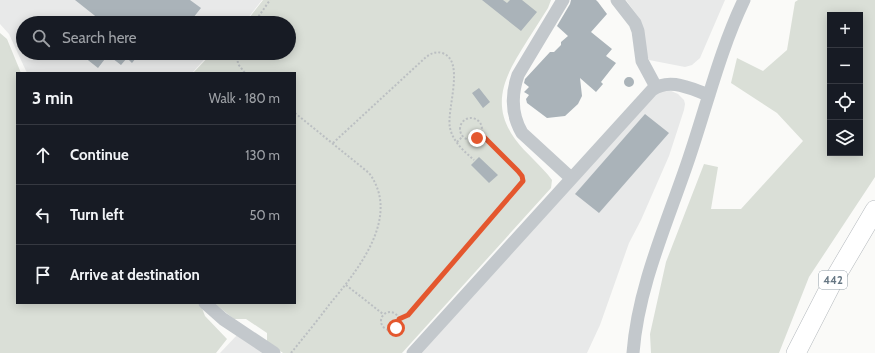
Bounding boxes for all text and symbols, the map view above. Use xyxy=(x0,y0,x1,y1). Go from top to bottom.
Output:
map controls xyxy=(827,12,863,156)
button: + xyxy=(827,12,863,48)
search box xyxy=(16,16,296,60)
icon: search xyxy=(30,27,52,49)
text: Search here xyxy=(62,29,137,47)
button: − xyxy=(827,48,863,84)
button: locate xyxy=(827,84,863,120)
text: 3 min xyxy=(32,88,73,108)
text: Walk · 180 m xyxy=(209,90,280,106)
button: layers xyxy=(827,120,863,156)
route end xyxy=(468,129,486,147)
icon: ahead xyxy=(32,144,54,166)
text: Continue xyxy=(70,146,129,164)
text: 130 m xyxy=(245,147,280,163)
icon: left xyxy=(32,204,54,226)
text: Turn left xyxy=(70,206,124,224)
text: 50 m xyxy=(250,207,280,223)
icon: arrive xyxy=(32,264,54,286)
text: Arrive at destination xyxy=(70,266,200,284)
road number: 442 xyxy=(819,271,847,289)
route start xyxy=(387,319,405,337)

